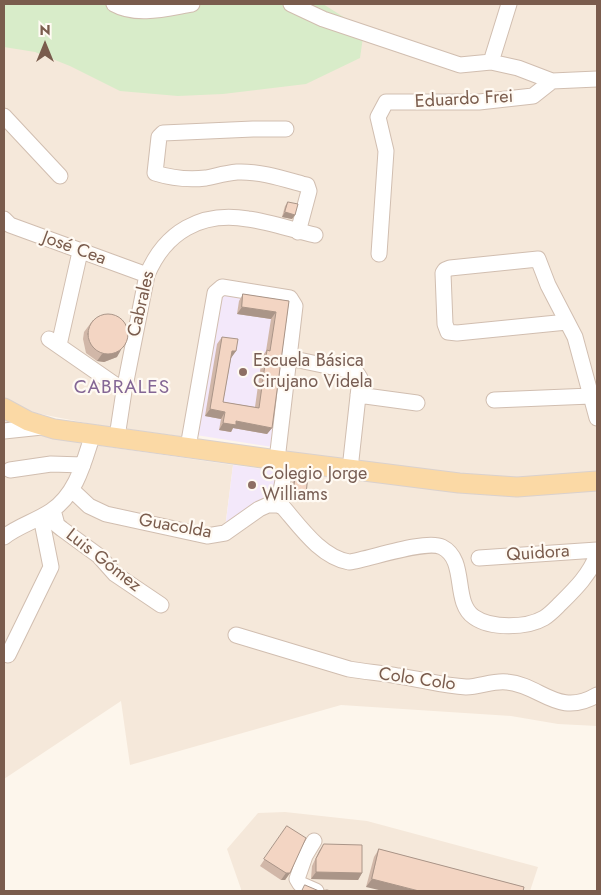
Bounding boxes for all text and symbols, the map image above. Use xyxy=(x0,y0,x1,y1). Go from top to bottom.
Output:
north arrow xyxy=(20,20,70,70)
text: N xyxy=(39,20,51,40)
street label: Eduardo Frei xyxy=(414,87,514,113)
street label: José Cea xyxy=(39,228,109,270)
street label: Cabrales xyxy=(124,269,160,339)
place label: Escuela Básica Cirujano Videla xyxy=(253,351,372,394)
marker: Escuela Básica Cirujano Videla xyxy=(237,366,249,378)
district label: CABRALES xyxy=(73,377,171,399)
place label: Colegio Jorge Williams xyxy=(262,464,367,506)
marker: Colegio Jorge Williams xyxy=(246,479,258,491)
street label: Guacolda xyxy=(137,510,213,544)
street label: Luis Gómez xyxy=(61,525,145,597)
street label: Quidora xyxy=(506,541,570,567)
street label: Colo Colo xyxy=(377,664,457,696)

